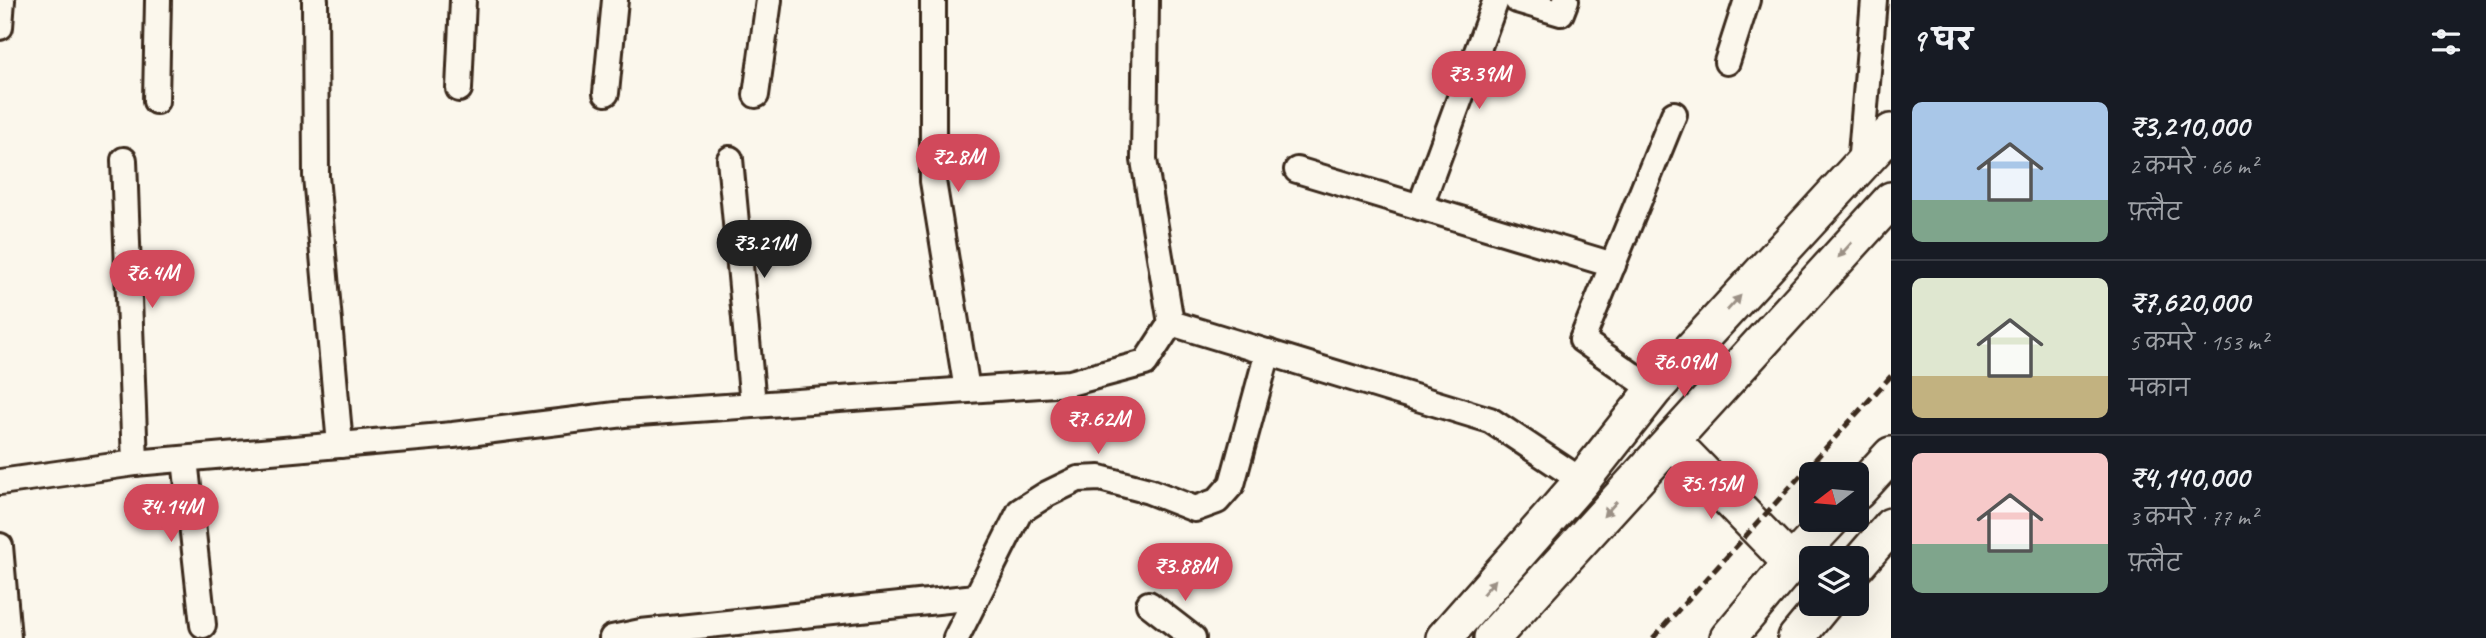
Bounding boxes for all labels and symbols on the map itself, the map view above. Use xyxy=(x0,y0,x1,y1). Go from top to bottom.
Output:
pin: ₹3.39M xyxy=(1422,52,1536,111)
pin: ₹2.8M xyxy=(909,134,1007,194)
pin: ₹3.21M xyxy=(707,220,821,280)
one-way arrow xyxy=(1837,241,1853,259)
pin: ₹6.4M xyxy=(103,250,201,310)
one-way arrow xyxy=(1725,295,1741,312)
pin: ₹6.09M xyxy=(1627,340,1741,399)
pin: ₹7.62M xyxy=(1041,396,1155,456)
pin: ₹5.15M xyxy=(1654,462,1768,521)
north arrow xyxy=(1799,462,1869,532)
pin: ₹4.14M xyxy=(114,484,228,544)
one-way arrow xyxy=(1602,500,1618,517)
pin: ₹3.88M xyxy=(1128,544,1242,603)
one-way arrow xyxy=(1481,578,1496,595)

